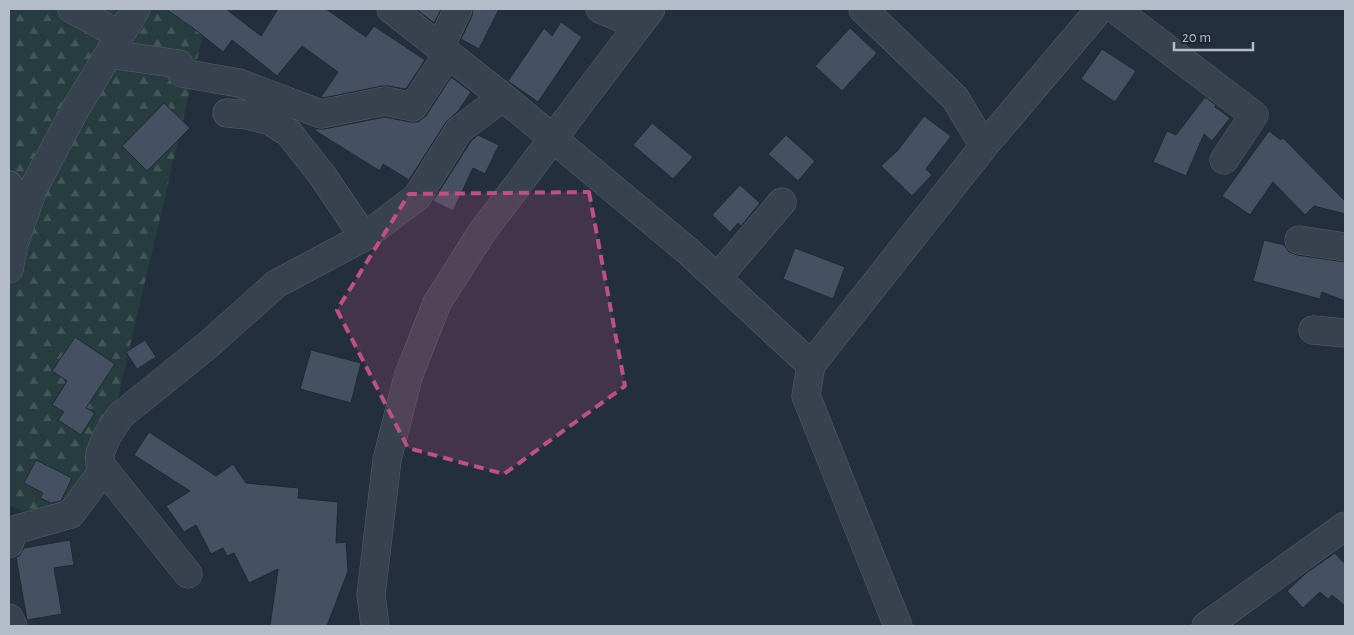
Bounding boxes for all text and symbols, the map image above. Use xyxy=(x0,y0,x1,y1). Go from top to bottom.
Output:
scale bar xyxy=(1174,20,1253,52)
text: 20 m xyxy=(1182,30,1211,45)

